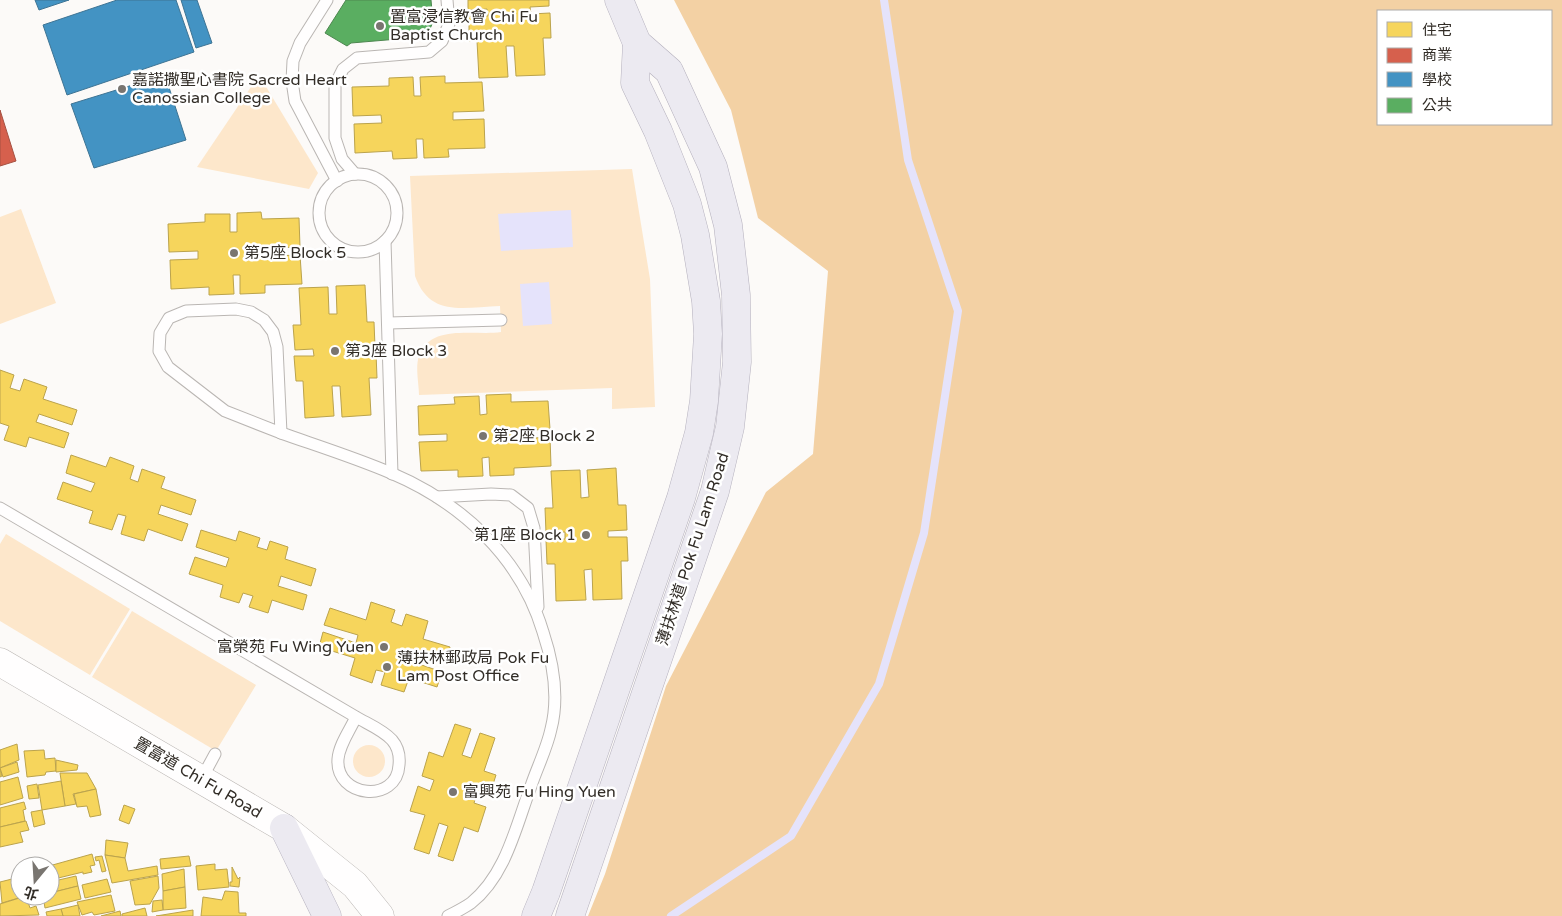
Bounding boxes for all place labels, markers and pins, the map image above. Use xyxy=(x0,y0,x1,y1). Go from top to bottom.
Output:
place label: 置富浸信教會 Chi Fu Baptist Church xyxy=(390,7,538,45)
marker: 置富浸信教會 Chi Fu Baptist Church xyxy=(374,20,386,32)
place label: 嘉諾撒聖心書院 Sacred Heart Canossian College xyxy=(132,70,347,108)
marker: 嘉諾撒聖心書院 Sacred Heart Canossian College xyxy=(116,83,128,95)
place label: 第5座 Block 5 xyxy=(244,243,346,263)
marker: 第5座 Block 5 xyxy=(228,247,240,259)
place label: 第3座 Block 3 xyxy=(345,341,447,361)
marker: 第3座 Block 3 xyxy=(329,345,341,357)
place label: 第2座 Block 2 xyxy=(493,426,595,446)
marker: 第2座 Block 2 xyxy=(477,430,489,442)
place label: 第1座 Block 1 xyxy=(474,525,576,545)
marker: 第1座 Block 1 xyxy=(580,529,592,541)
place label: 富榮苑 Fu Wing Yuen xyxy=(217,637,374,657)
marker: 富榮苑 Fu Wing Yuen xyxy=(378,641,390,653)
place label: 薄扶林郵政局 Pok Fu Lam Post Office xyxy=(397,648,549,686)
marker: 薄扶林郵政局 Pok Fu Lam Post Office xyxy=(381,661,393,673)
place label: 富興苑 Fu Hing Yuen xyxy=(463,782,616,802)
marker: 富興苑 Fu Hing Yuen xyxy=(447,786,459,798)

